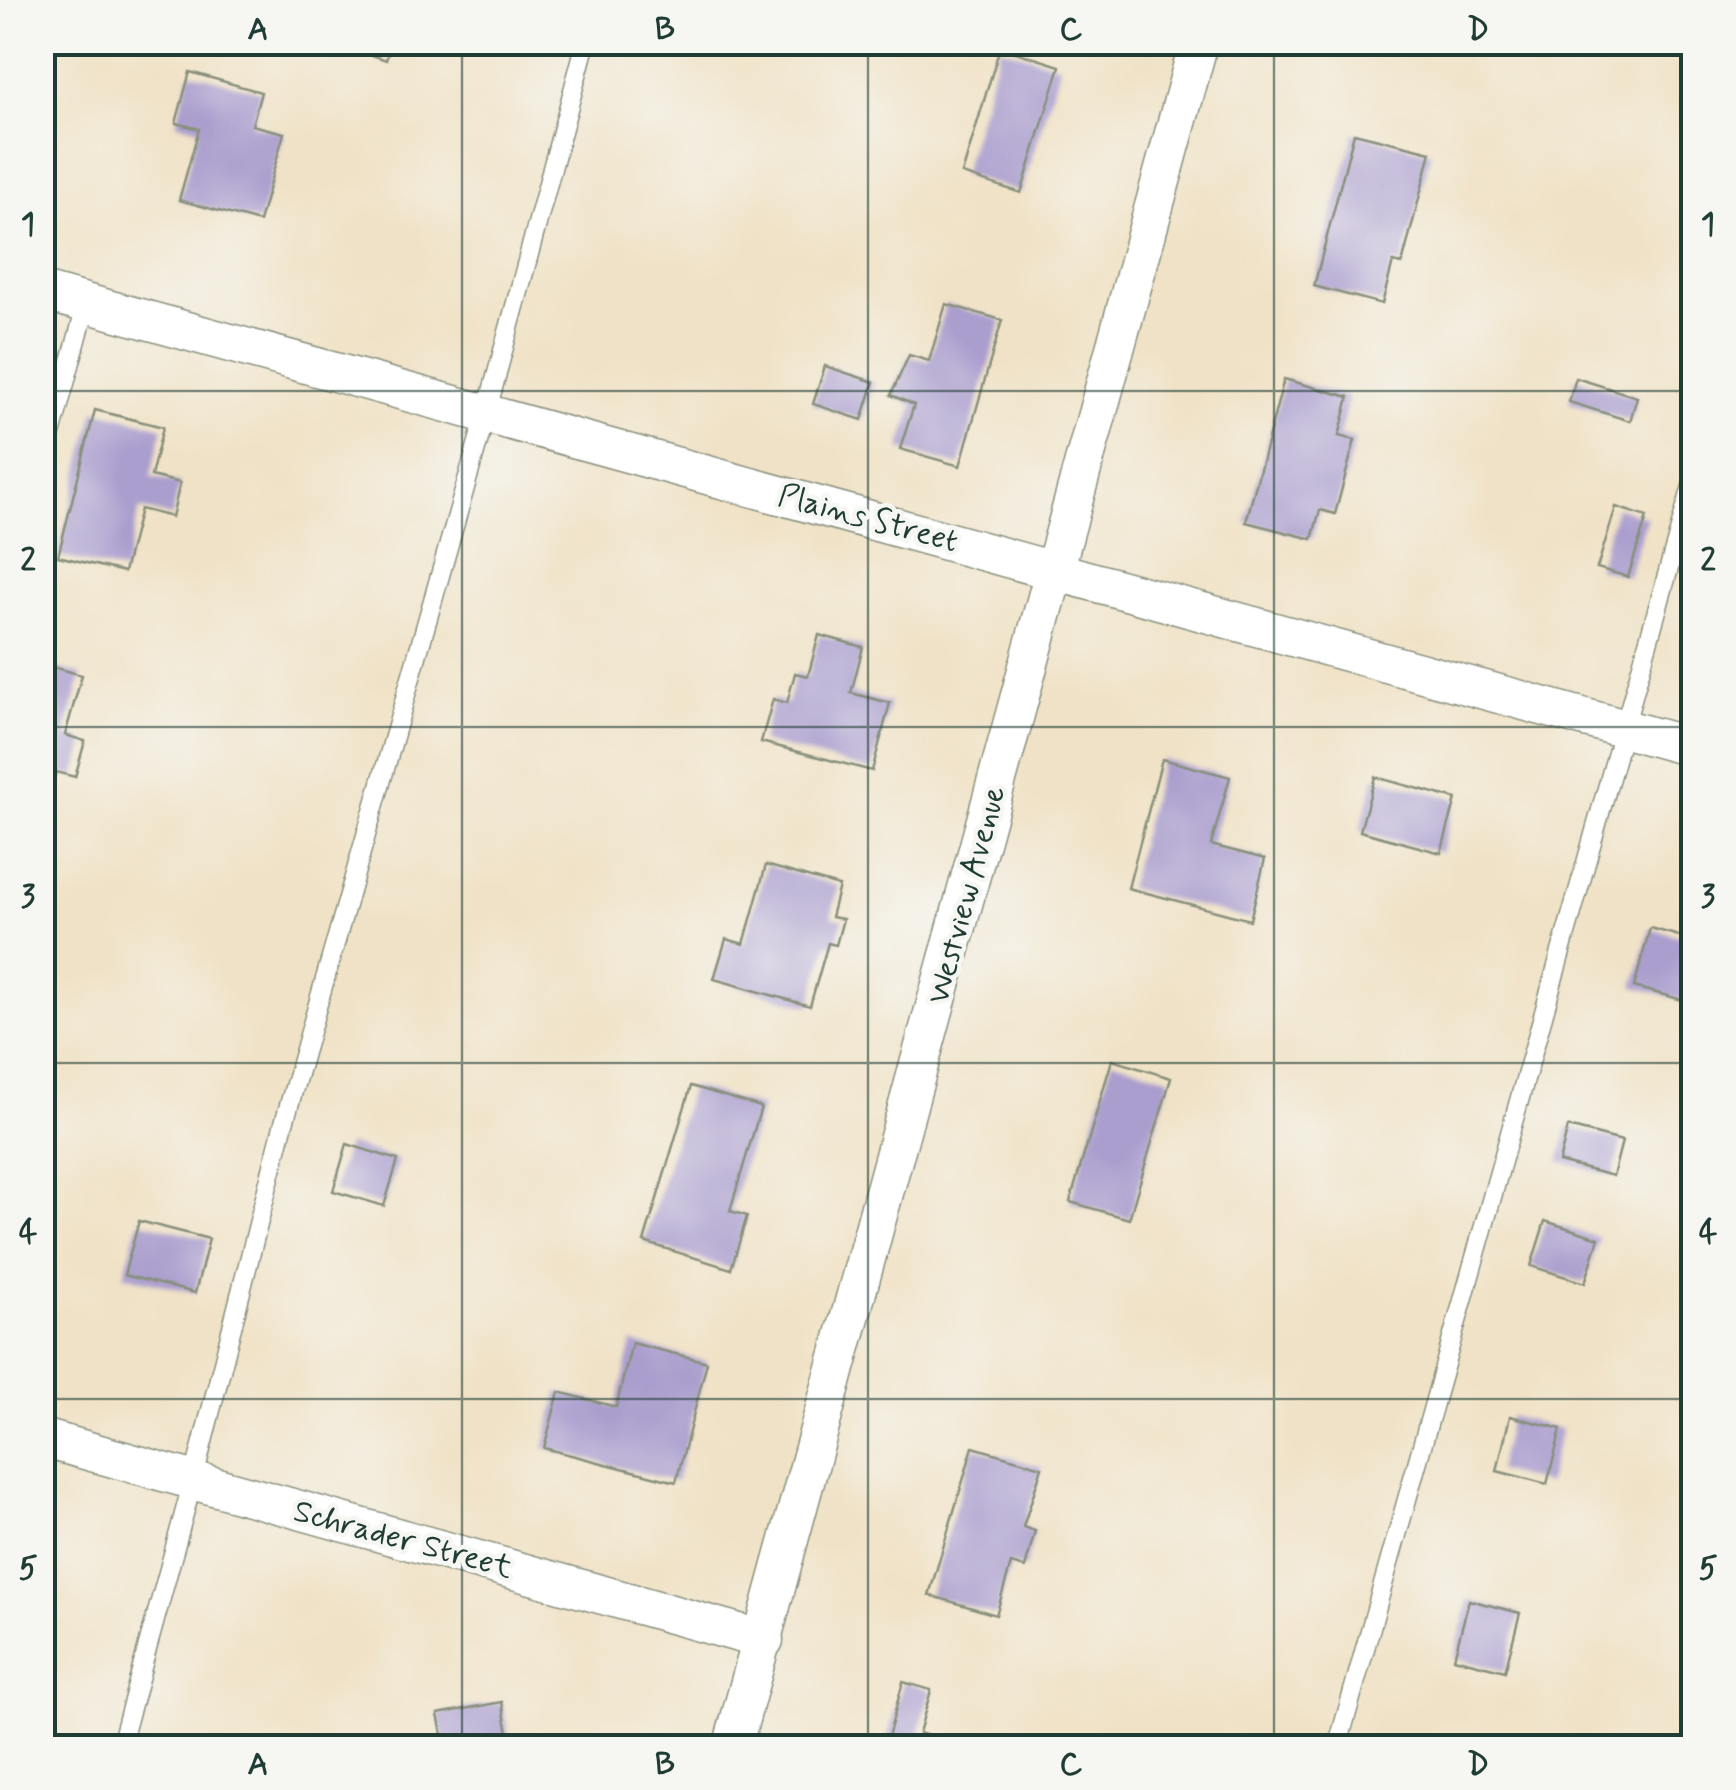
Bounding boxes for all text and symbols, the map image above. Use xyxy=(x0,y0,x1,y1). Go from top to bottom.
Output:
text: A xyxy=(248,9,268,51)
text: B xyxy=(655,9,675,51)
text: C xyxy=(1060,9,1083,51)
text: D xyxy=(1467,9,1489,51)
text: 1 xyxy=(21,204,35,246)
text: 1 xyxy=(1701,204,1715,246)
street label: Plains Street xyxy=(773,475,963,563)
text: 2 xyxy=(20,540,36,582)
text: 2 xyxy=(1700,540,1716,582)
street label: Westview Avenue xyxy=(918,781,1016,1009)
text: 3 xyxy=(21,876,36,918)
text: 3 xyxy=(1701,876,1716,918)
text: 4 xyxy=(19,1212,38,1254)
text: 4 xyxy=(1699,1212,1718,1254)
street label: Schrader Street xyxy=(289,1491,517,1589)
text: 5 xyxy=(18,1548,38,1590)
text: 5 xyxy=(1698,1548,1718,1590)
text: A xyxy=(248,1744,268,1786)
text: B xyxy=(655,1744,675,1786)
text: C xyxy=(1060,1744,1083,1786)
text: D xyxy=(1467,1744,1489,1786)

